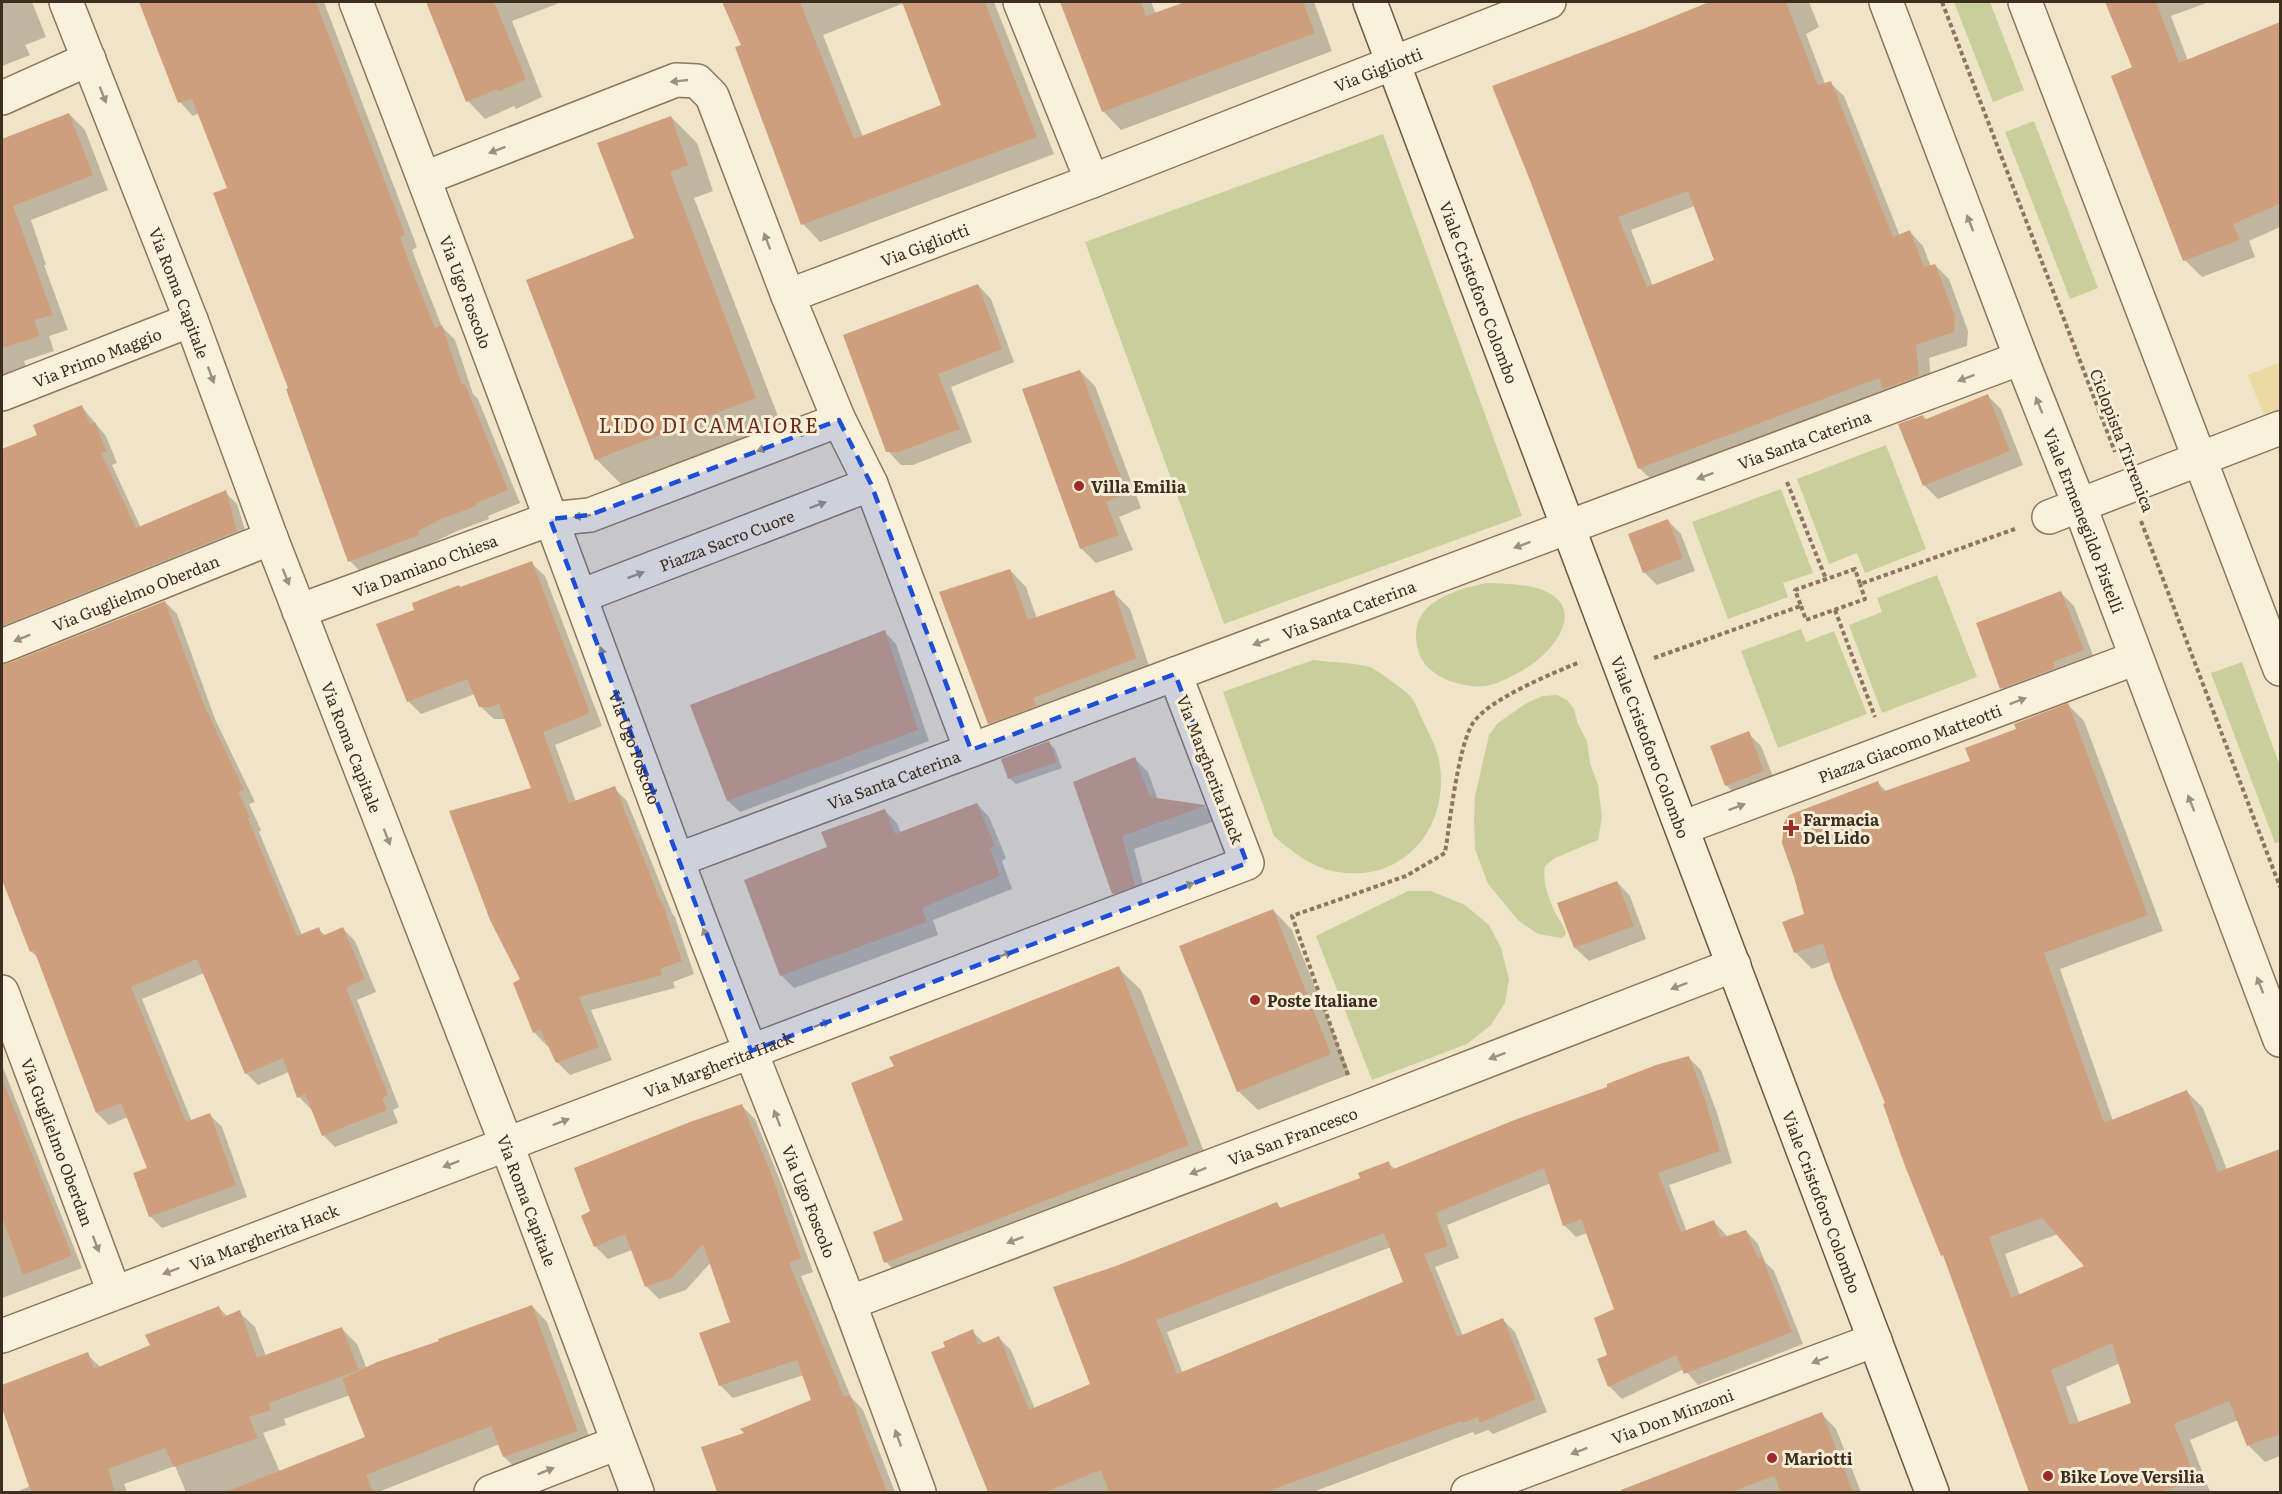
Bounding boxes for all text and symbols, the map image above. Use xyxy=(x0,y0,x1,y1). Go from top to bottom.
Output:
street label: Via Gigliotti xyxy=(1330,41,1426,97)
one-way arrow xyxy=(669,76,688,86)
one-way arrow xyxy=(99,86,108,104)
one-way arrow xyxy=(488,146,506,155)
street label: Viale Cristoforo Colombo xyxy=(1434,197,1525,387)
one-way arrow xyxy=(1964,213,1974,231)
street label: Via Gigliotti xyxy=(877,217,972,272)
street label: Via Roma Capitale xyxy=(144,223,216,362)
street label: Via Ugo Foscolo xyxy=(434,231,499,352)
one-way arrow xyxy=(762,232,771,250)
street label: Via Primo Maggio xyxy=(29,321,165,393)
street label: Ciclopista Tirrenica xyxy=(2085,365,2162,516)
one-way arrow xyxy=(207,366,217,384)
one-way arrow xyxy=(1957,374,1975,384)
one-way arrow xyxy=(2034,395,2044,413)
street label: Via Santa Caterina xyxy=(1734,403,1874,475)
district label: LIDO DI CAMAIORE xyxy=(599,409,819,439)
street label: Viale Ermenegildo Pistelli xyxy=(2038,424,2131,616)
one-way arrow xyxy=(756,444,774,454)
one-way arrow xyxy=(1696,472,1714,482)
place label: Villa Emilia xyxy=(1091,474,1187,498)
marker: Villa Emilia xyxy=(1072,479,1086,493)
one-way arrow xyxy=(809,500,827,509)
street label: Piazza Sacro Cuore xyxy=(656,503,798,577)
one-way arrow xyxy=(573,511,592,521)
street label: Via Damiano Chiesa xyxy=(349,527,501,602)
one-way arrow xyxy=(1513,540,1531,550)
street label: Via Guglielmo Oberdan xyxy=(49,548,223,637)
one-way arrow xyxy=(281,569,291,587)
one-way arrow xyxy=(627,569,645,579)
street label: Via Santa Caterina xyxy=(1279,573,1419,645)
one-way arrow xyxy=(12,633,30,643)
one-way arrow xyxy=(1251,637,1269,647)
one-way arrow xyxy=(597,646,607,664)
street label: Viale Cristoforo Colombo xyxy=(1606,652,1696,841)
street label: Via Roma Capitale xyxy=(316,678,389,816)
street label: Via Ugo Foscolo xyxy=(603,687,667,808)
street label: Via Margherita Hack xyxy=(1171,691,1251,847)
one-way arrow xyxy=(2009,696,2027,706)
street label: Piazza Giacomo Matteotti xyxy=(1814,697,2005,788)
street label: Via Santa Caterina xyxy=(823,743,964,815)
one-way arrow xyxy=(2185,794,2195,812)
one-way arrow xyxy=(1728,802,1746,811)
place label: Farmacia Del Lido xyxy=(1803,807,1880,849)
marker: Farmacia Del Lido xyxy=(1784,821,1798,835)
one-way arrow xyxy=(383,829,393,847)
one-way arrow xyxy=(1178,881,1196,891)
one-way arrow xyxy=(701,927,711,945)
one-way arrow xyxy=(995,950,1013,959)
one-way arrow xyxy=(2255,976,2264,994)
one-way arrow xyxy=(1670,981,1688,991)
place label: Poste Italiane xyxy=(1267,988,1377,1012)
marker: Poste Italiane xyxy=(1248,993,1262,1007)
one-way arrow xyxy=(813,1019,831,1028)
street label: Via Margherita Hack xyxy=(640,1025,796,1103)
one-way arrow xyxy=(1488,1052,1506,1062)
street label: Via Guglielmo Oberdan xyxy=(16,1054,100,1230)
street label: Via San Francesco xyxy=(1224,1100,1361,1171)
street label: Viale Cristoforo Colombo xyxy=(1777,1107,1868,1296)
one-way arrow xyxy=(772,1109,781,1127)
one-way arrow xyxy=(552,1117,570,1127)
street label: Via Roma Capitale xyxy=(492,1131,563,1270)
street label: Via Ugo Foscolo xyxy=(777,1141,843,1261)
one-way arrow xyxy=(442,1160,460,1169)
one-way arrow xyxy=(1188,1166,1206,1176)
street label: Via Margherita Hack xyxy=(186,1197,342,1276)
one-way arrow xyxy=(91,1235,101,1253)
one-way arrow xyxy=(1006,1236,1024,1245)
one-way arrow xyxy=(162,1267,180,1276)
one-way arrow xyxy=(1811,1356,1829,1365)
street label: Via Don Minzoni xyxy=(1608,1382,1737,1449)
one-way arrow xyxy=(893,1428,903,1446)
one-way arrow xyxy=(1569,1446,1587,1456)
place label: Mariotti xyxy=(1784,1446,1853,1470)
marker: Mariotti xyxy=(1765,1451,1779,1465)
place label: Bike Love Versilia xyxy=(2060,1464,2205,1488)
one-way arrow xyxy=(537,1466,555,1476)
marker: Bike Love Versilia xyxy=(2041,1469,2055,1483)

